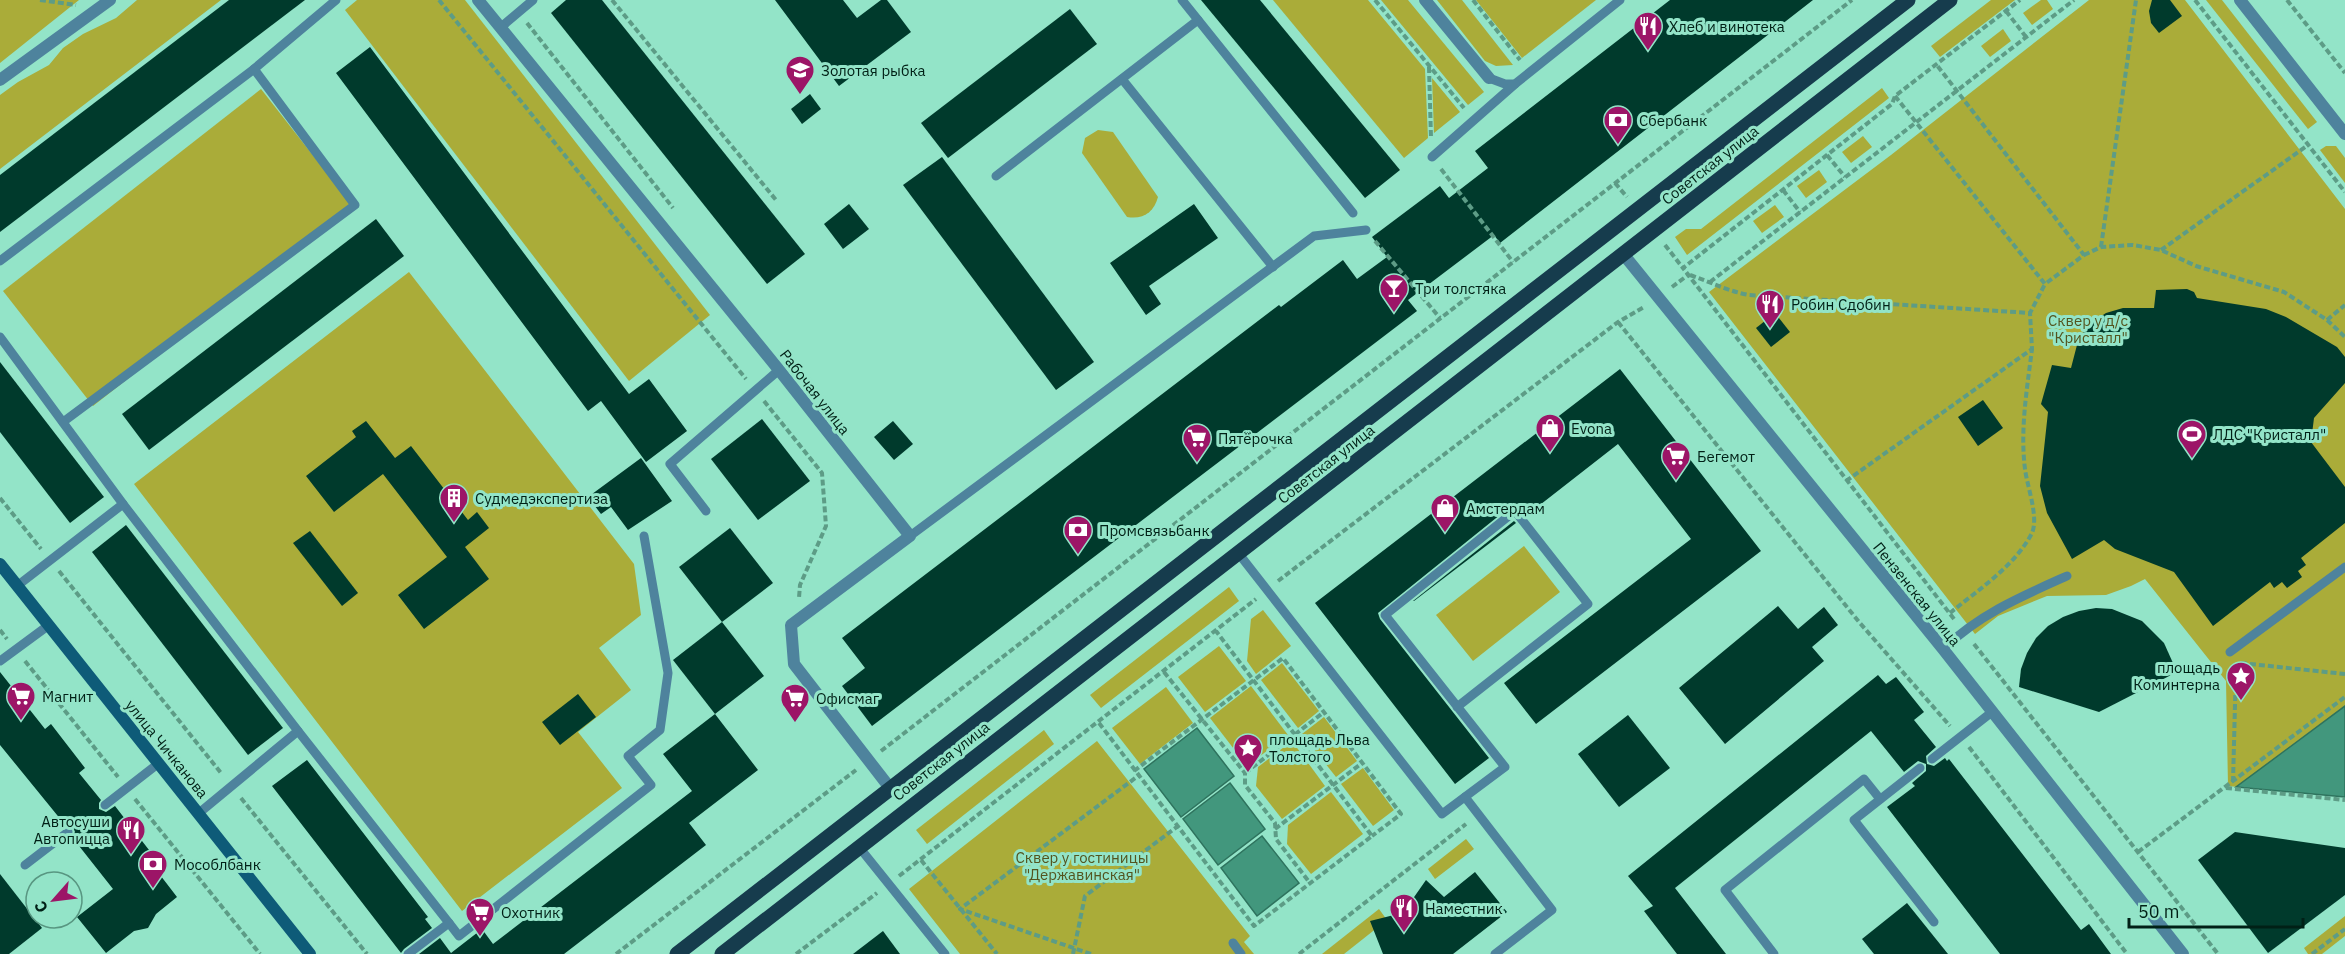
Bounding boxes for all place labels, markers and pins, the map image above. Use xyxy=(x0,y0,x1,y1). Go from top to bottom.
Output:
restaurant icon: Хлеб и винотека xyxy=(1632,10,1664,52)
place label: Хлеб и винотека xyxy=(1669,17,1785,36)
school or university icon: Золотая рыбка xyxy=(784,54,816,96)
place label: Золотая рыбка xyxy=(821,61,926,80)
bank icon: Сбербанк xyxy=(1602,104,1634,146)
place label: Сбербанк xyxy=(1639,111,1707,130)
bar icon: Три толстяка xyxy=(1378,272,1410,314)
place label: Три толстяка xyxy=(1415,279,1506,298)
restaurant icon: Робин Сдобин xyxy=(1754,288,1786,330)
place label: Робин Сдобин xyxy=(1791,295,1891,314)
shop icon: Evona xyxy=(1534,412,1566,454)
sports icon: ЛДС "Кристалл" xyxy=(2176,418,2208,460)
place label: Evona xyxy=(1571,419,1612,438)
supermarket icon: Пятёрочка xyxy=(1181,422,1213,464)
place label: ЛДС "Кристалл" xyxy=(2213,425,2326,444)
place label: Пятёрочка xyxy=(1218,429,1293,448)
supermarket icon: Бегемот xyxy=(1660,440,1692,482)
place label: Бегемот xyxy=(1697,447,1755,466)
building icon: Судмедэкспертиза xyxy=(438,482,470,524)
place label: Судмедэкспертиза xyxy=(475,489,608,508)
shop icon: Амстердам xyxy=(1429,492,1461,534)
place label: Амстердам xyxy=(1466,499,1545,518)
bank icon: Промсвязьбанк xyxy=(1062,514,1094,556)
place label: Промсвязьбанк xyxy=(1099,521,1210,540)
place label: площадь Коминтерна xyxy=(2133,658,2220,694)
place icon: площадь Коминтерна xyxy=(2225,660,2257,702)
supermarket icon: Магнит xyxy=(5,680,37,722)
supermarket icon: Офисмаг xyxy=(779,682,811,724)
place label: Магнит xyxy=(42,687,93,706)
place label: Офисмаг xyxy=(816,689,880,708)
place label: площадь Льва Толстого xyxy=(1269,730,1370,766)
place icon: площадь Льва Толстого xyxy=(1232,732,1264,774)
place label: Автосуши Автопицца xyxy=(33,812,110,848)
restaurant icon: Автосуши Автопицца xyxy=(115,814,147,856)
bank icon: Мособлбанк xyxy=(137,848,169,890)
place label: Мособлбанк xyxy=(174,855,261,874)
restaurant icon: Наместник xyxy=(1388,892,1420,934)
supermarket icon: Охотник xyxy=(464,896,496,938)
place label: Наместник xyxy=(1425,899,1503,918)
place label: Охотник xyxy=(501,903,560,922)

